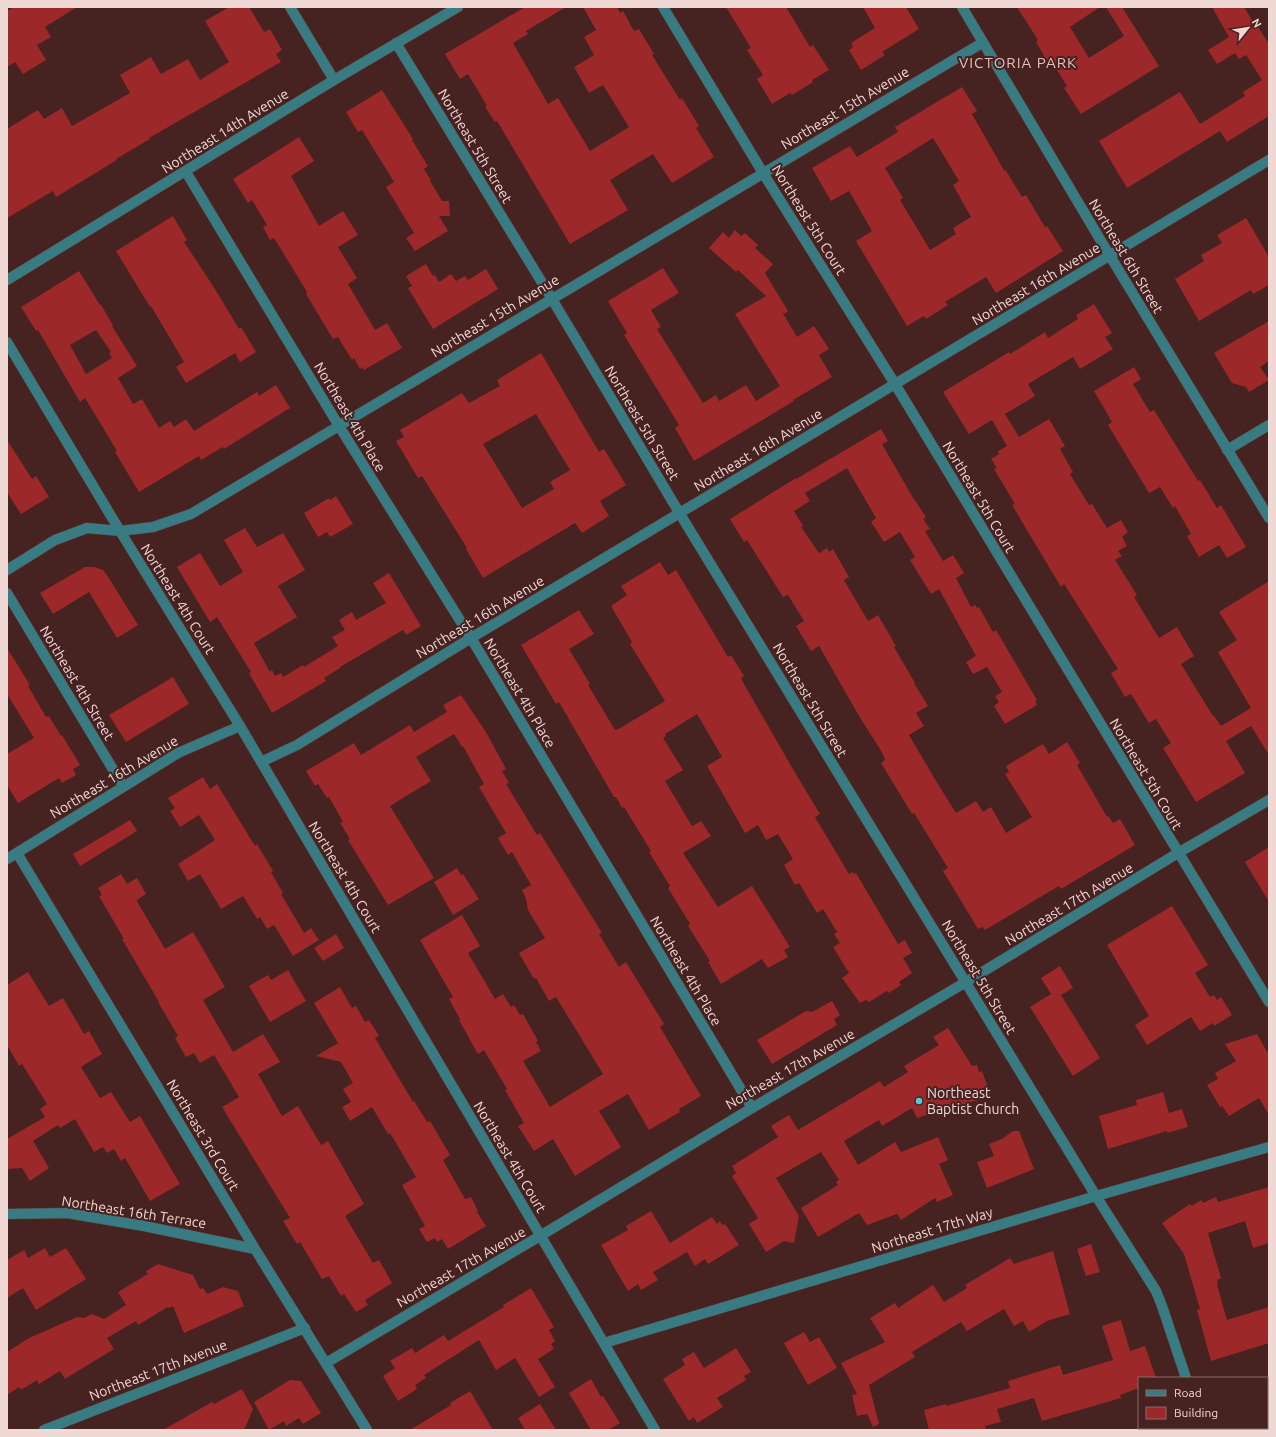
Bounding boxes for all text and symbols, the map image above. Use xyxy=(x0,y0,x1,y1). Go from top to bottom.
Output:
north arrow xyxy=(1228,8,1268,48)
text: N xyxy=(1249,16,1264,30)
district label: VICTORIA PARK xyxy=(959,54,1077,71)
street label: Northeast 15th Avenue xyxy=(778,63,912,153)
street label: Northeast 14th Avenue xyxy=(159,85,291,177)
street label: Northeast 5th Street xyxy=(435,86,516,206)
street label: Northeast 5th Court xyxy=(769,162,850,278)
street label: Northeast 6th Street xyxy=(1086,196,1167,316)
street label: Northeast 16th Avenue xyxy=(969,239,1103,329)
street label: Northeast 15th Avenue xyxy=(428,271,562,361)
street label: Northeast 4th Place xyxy=(311,359,389,475)
street label: Northeast 5th Street xyxy=(602,363,683,483)
street label: Northeast 16th Avenue xyxy=(691,405,825,495)
street label: Northeast 5th Court xyxy=(939,439,1019,556)
street label: Northeast 4th Court xyxy=(138,541,219,657)
street label: Northeast 16th Avenue xyxy=(413,572,547,662)
street label: Northeast 4th Street xyxy=(37,623,118,743)
street label: Northeast 4th Place xyxy=(481,635,559,751)
street label: Northeast 5th Street xyxy=(770,640,851,760)
street label: Northeast 5th Court xyxy=(1106,716,1186,833)
street label: Northeast 16th Avenue xyxy=(47,732,181,822)
street label: Northeast 4th Court xyxy=(305,819,385,936)
street label: Northeast 17th Avenue xyxy=(1002,859,1136,949)
street label: Northeast 4th Place xyxy=(647,913,725,1029)
street label: Northeast 5th Street xyxy=(939,917,1020,1037)
street label: Northeast 17th Avenue xyxy=(723,1025,857,1113)
street label: Northeast 3rd Court xyxy=(163,1077,243,1194)
place label: Northeast Baptist Church xyxy=(927,1085,1019,1117)
marker: Northeast Baptist Church xyxy=(914,1096,924,1106)
street label: Northeast 4th Court xyxy=(470,1099,550,1216)
street label: Northeast 16th Terrace xyxy=(61,1193,207,1231)
street label: Northeast 17th Way xyxy=(870,1204,995,1256)
street label: Northeast 17th Avenue xyxy=(394,1223,528,1311)
street label: Northeast 17th Avenue xyxy=(87,1336,229,1404)
legend xyxy=(1138,1377,1268,1429)
text: Road xyxy=(1174,1386,1202,1399)
text: Building xyxy=(1174,1406,1218,1419)

